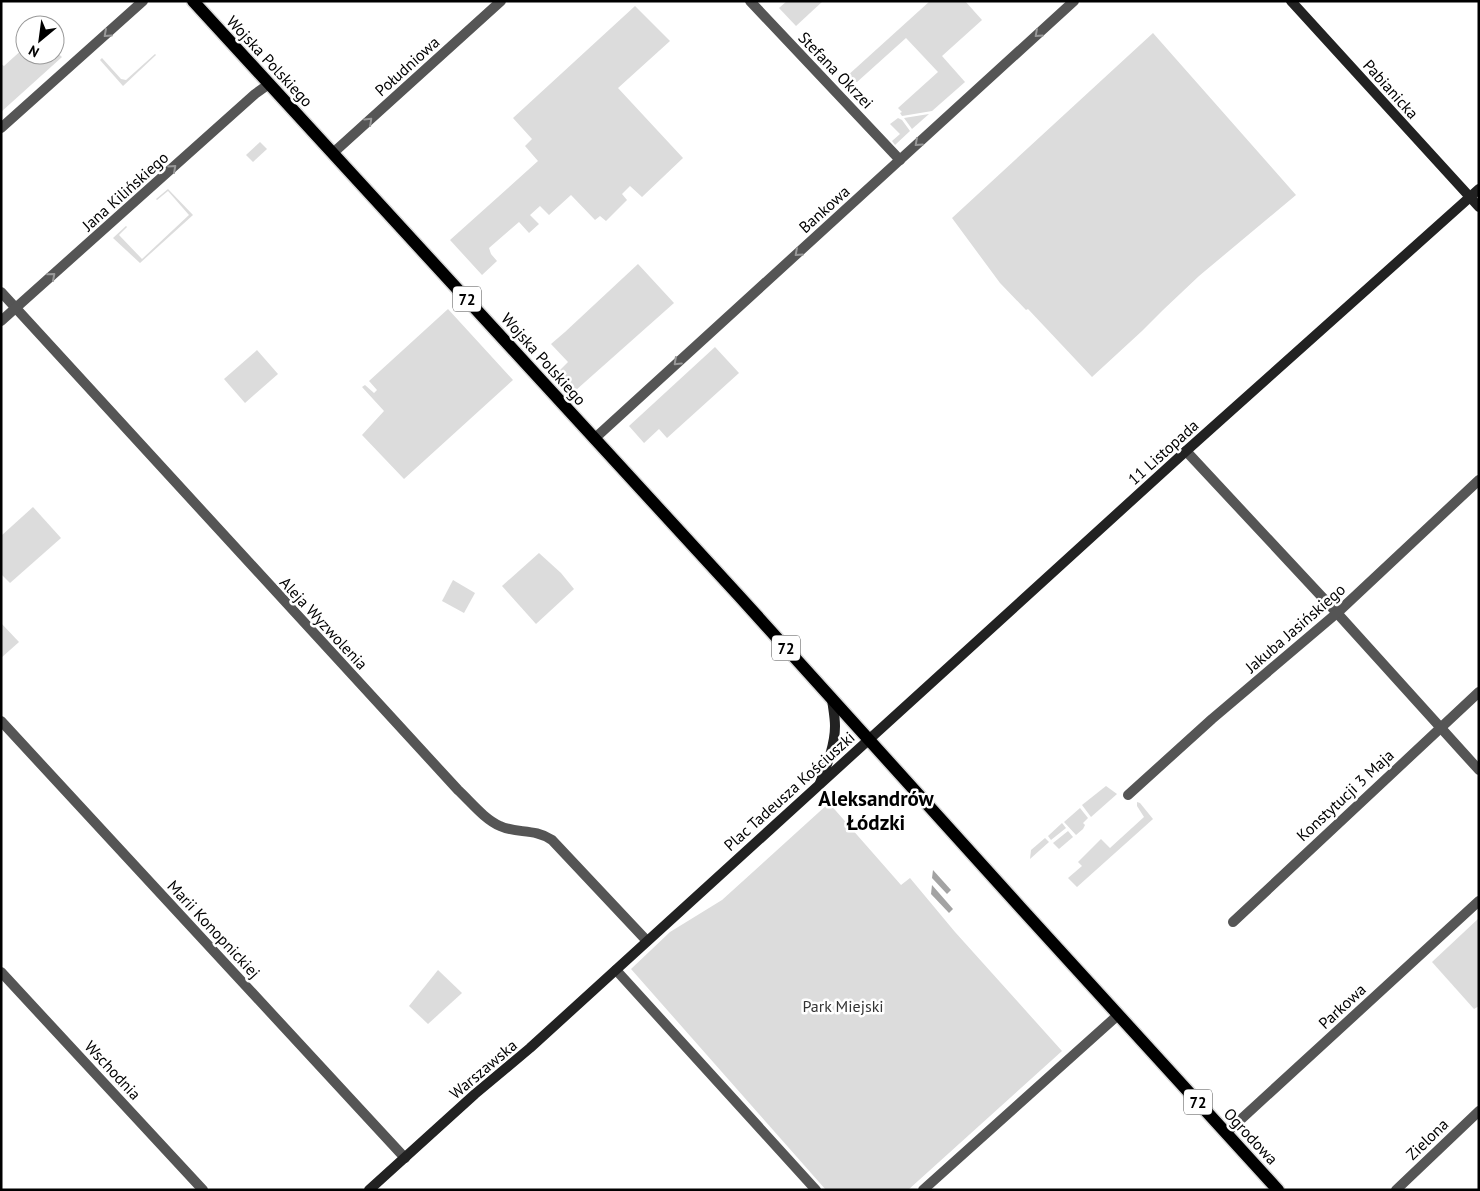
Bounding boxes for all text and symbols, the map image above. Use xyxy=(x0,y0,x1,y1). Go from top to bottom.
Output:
street label: Wojska Polskiego xyxy=(223,11,317,111)
north arrow xyxy=(15,15,65,65)
street label: Stefana Okrzei xyxy=(794,27,878,113)
one-way arrow xyxy=(104,28,113,37)
one-way arrow xyxy=(1035,28,1044,37)
street label: Południowa xyxy=(371,32,443,100)
text: N xyxy=(25,41,42,61)
street label: Pabianicka xyxy=(1359,55,1423,123)
one-way arrow xyxy=(363,118,372,127)
one-way arrow xyxy=(914,138,923,147)
street label: Jana Kilińskiego xyxy=(77,147,172,236)
one-way arrow xyxy=(168,165,177,174)
street label: Bankowa xyxy=(794,181,854,237)
one-way arrow xyxy=(794,247,803,256)
one-way arrow xyxy=(46,272,55,281)
road number: 72 xyxy=(453,286,481,312)
street label: Wojska Polskiego xyxy=(497,309,591,409)
one-way arrow xyxy=(674,356,683,365)
street label: 11 Listopada xyxy=(1124,415,1202,489)
street label: Aleja Wyzwolenia xyxy=(276,572,372,674)
street label: Jakuba Jasińskiego xyxy=(1240,579,1349,678)
road number: 72 xyxy=(772,636,800,660)
street label: Plac Tadeusza Kościuszki xyxy=(720,727,858,855)
street label: Konstytucji 3 Maja xyxy=(1292,745,1398,845)
district label: Aleksandrów Łódzki xyxy=(818,785,935,836)
street label: Marii Konopnickiej xyxy=(163,876,265,982)
street label: Parkowa xyxy=(1314,979,1370,1033)
park label: Park Miejski xyxy=(802,996,884,1016)
street label: Warszawska xyxy=(445,1035,521,1103)
street label: Wschodnia xyxy=(81,1036,145,1104)
road number: 72 xyxy=(1184,1090,1212,1114)
street label: Ogrodowa xyxy=(1220,1103,1282,1169)
street label: Zielona xyxy=(1402,1114,1452,1164)

